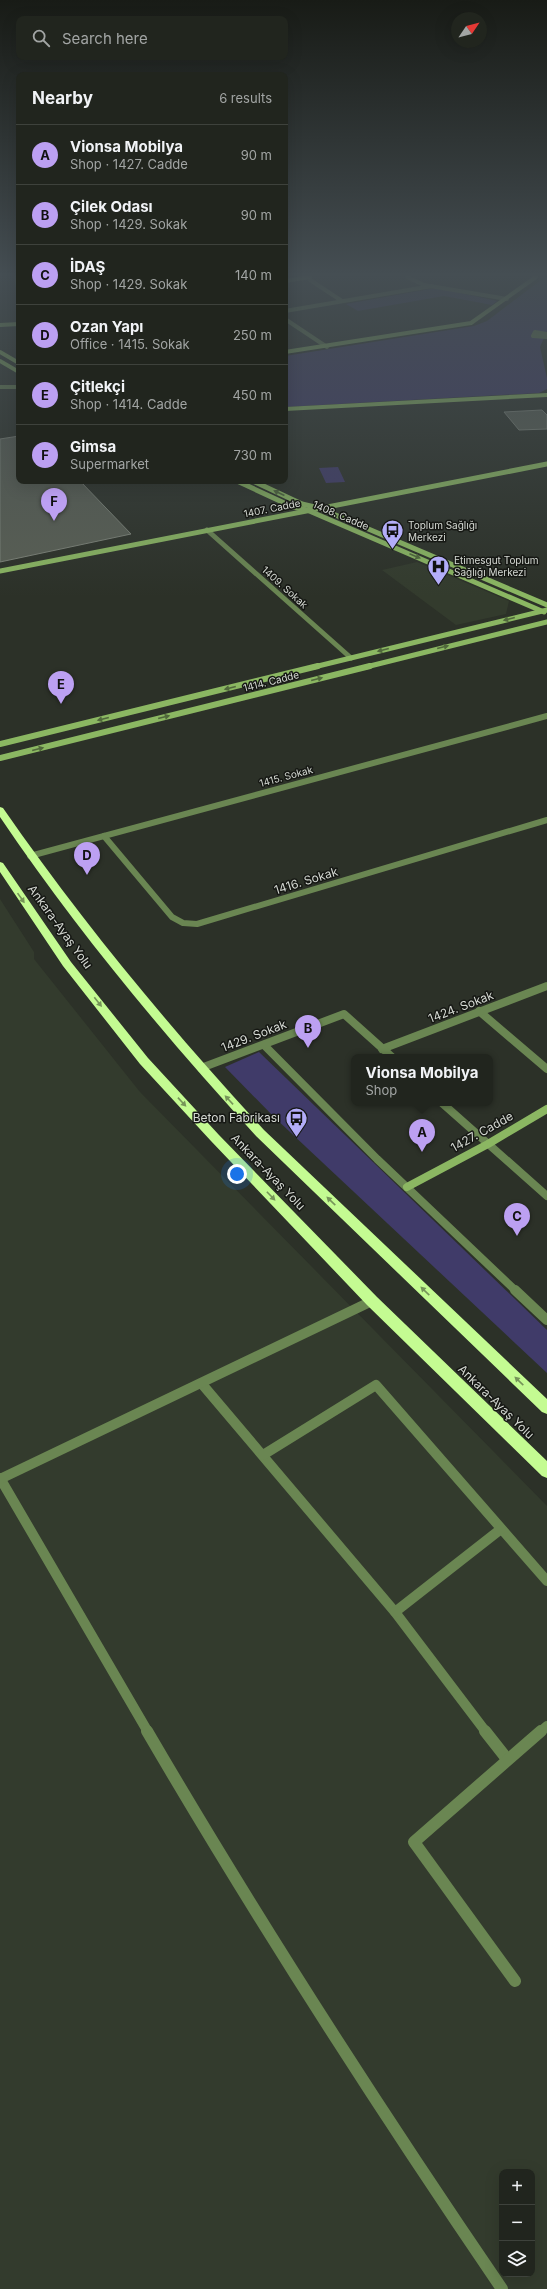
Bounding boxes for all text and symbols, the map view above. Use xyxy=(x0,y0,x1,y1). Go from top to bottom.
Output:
north arrow xyxy=(451,12,487,48)
search box xyxy=(16,16,288,60)
icon: search xyxy=(30,27,52,49)
text: Search here xyxy=(62,29,148,48)
text: Nearby xyxy=(32,88,93,108)
text: 6 results xyxy=(219,90,272,106)
text: Vionsa Mobilya xyxy=(70,137,183,156)
text: A xyxy=(40,147,50,163)
text: 90 m xyxy=(241,147,272,163)
text: Shop · 1427. Cadde xyxy=(70,156,188,172)
text: Çilek Odası xyxy=(70,197,153,216)
text: B xyxy=(41,207,49,223)
text: 90 m xyxy=(241,207,272,223)
text: Shop · 1429. Sokak xyxy=(70,216,187,232)
text: İDAŞ xyxy=(70,257,105,276)
text: C xyxy=(40,267,50,283)
text: 140 m xyxy=(235,267,272,283)
text: Shop · 1429. Sokak xyxy=(70,276,187,292)
text: Ozan Yapı xyxy=(70,317,143,336)
text: D xyxy=(40,327,50,343)
text: 250 m xyxy=(233,327,272,343)
text: Office · 1415. Sokak xyxy=(70,336,190,352)
text: Çitlekçi xyxy=(70,377,125,396)
text: E xyxy=(41,387,49,403)
text: 450 m xyxy=(232,387,272,403)
text: Shop · 1414. Cadde xyxy=(70,396,187,412)
text: Gimsa xyxy=(70,437,116,456)
text: F xyxy=(41,447,49,463)
text: 730 m xyxy=(234,447,272,463)
text: Supermarket xyxy=(70,456,149,472)
pin: F xyxy=(41,488,67,521)
one-way arrow xyxy=(273,490,284,496)
street label: 1407. Cadde xyxy=(243,497,302,519)
street label: 1408. Cadde xyxy=(311,498,371,532)
bus stop icon: Toplum Sağlığı Merkezi xyxy=(380,518,406,551)
place label: Toplum Sağlığı Merkezi xyxy=(408,519,477,543)
one-way arrow xyxy=(409,553,420,559)
hospital icon: Etimesgut Toplum Sağlığı Merkezi xyxy=(425,553,451,586)
place label: Etimesgut Toplum Sağlığı Merkezi xyxy=(454,554,539,578)
street label: 1409. Sokak xyxy=(260,563,311,611)
one-way arrow xyxy=(503,616,515,622)
one-way arrow xyxy=(437,644,450,650)
one-way arrow xyxy=(377,647,389,653)
street label: 1414. Cadde xyxy=(242,668,300,694)
pin: E xyxy=(48,671,74,704)
one-way arrow xyxy=(311,676,323,682)
one-way arrow xyxy=(223,685,236,691)
one-way arrow xyxy=(158,714,170,720)
one-way arrow xyxy=(97,716,109,722)
one-way arrow xyxy=(32,745,44,751)
street label: 1415. Sokak xyxy=(258,763,315,789)
pin: D xyxy=(74,842,100,875)
street label: 1416. Sokak xyxy=(272,864,340,897)
street label: Ankara-Ayaş Yolu xyxy=(25,882,96,972)
one-way arrow xyxy=(17,892,25,903)
street label: 1424. Sokak xyxy=(426,987,496,1026)
one-way arrow xyxy=(94,997,102,1008)
pin: B xyxy=(295,1015,321,1048)
street label: 1429. Sokak xyxy=(219,1016,289,1055)
popup xyxy=(351,1054,493,1106)
text: Vionsa Mobilya xyxy=(366,1063,478,1082)
text: Shop xyxy=(366,1082,397,1098)
one-way arrow xyxy=(225,1095,234,1105)
one-way arrow xyxy=(177,1097,186,1107)
bus stop icon: Beton Fabrikası xyxy=(283,1105,309,1138)
street label: 1427. Cadde xyxy=(448,1108,516,1155)
place label: Beton Fabrikası xyxy=(193,1110,280,1125)
pin: A xyxy=(409,1119,435,1152)
street label: Ankara-Ayaş Yolu xyxy=(228,1130,309,1213)
your location xyxy=(227,1164,247,1184)
one-way arrow xyxy=(266,1191,276,1201)
one-way arrow xyxy=(326,1196,336,1206)
pin: C xyxy=(504,1203,530,1236)
one-way arrow xyxy=(420,1287,430,1296)
street label: Ankara-Ayaş Yolu xyxy=(455,1361,538,1442)
one-way arrow xyxy=(514,1377,524,1386)
map controls xyxy=(499,2169,535,2277)
button: + xyxy=(499,2169,535,2205)
button: − xyxy=(499,2205,535,2241)
button: layers xyxy=(499,2241,535,2277)

